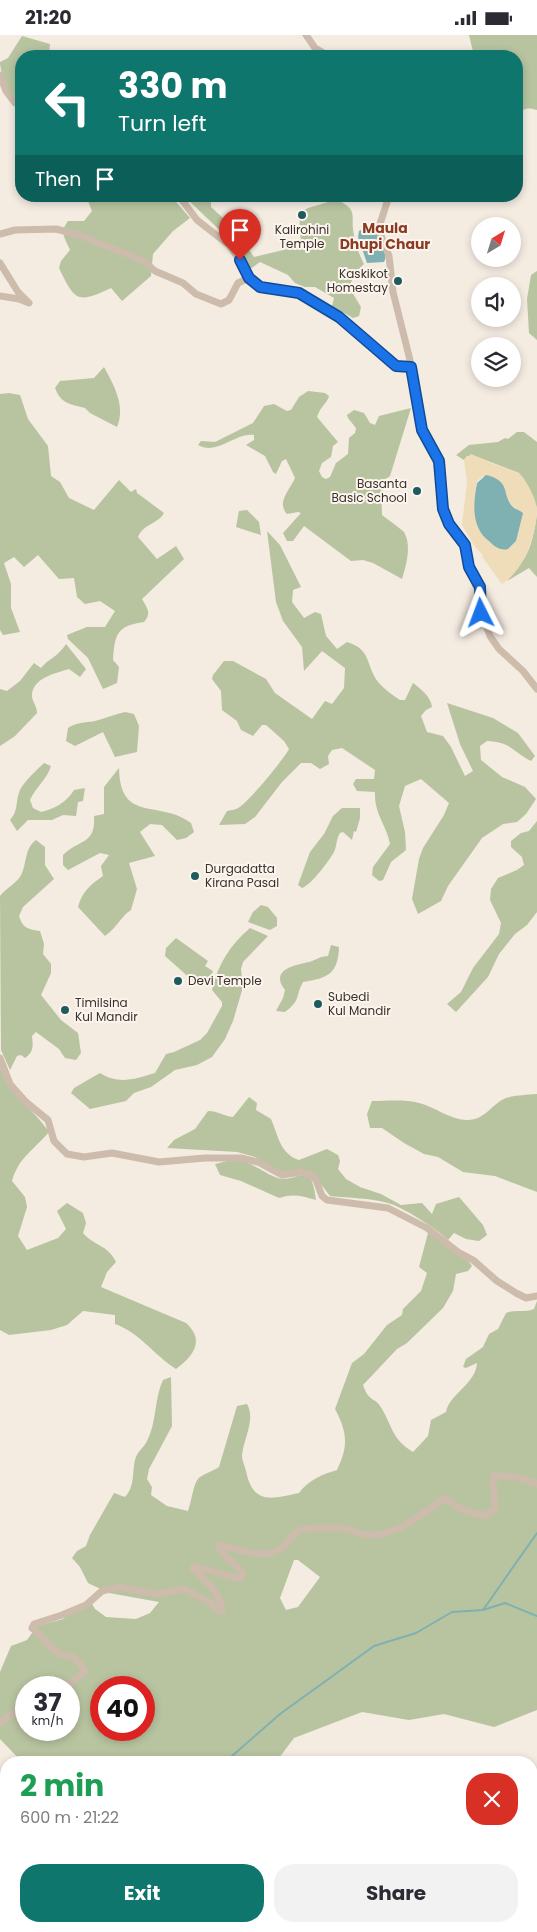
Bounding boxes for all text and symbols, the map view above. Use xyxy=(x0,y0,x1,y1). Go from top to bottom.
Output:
text: 21:20 xyxy=(25,4,72,31)
text: 330 m xyxy=(118,61,228,110)
icon: left xyxy=(35,70,100,135)
text: Turn left xyxy=(118,108,206,139)
icon: arrive xyxy=(91,165,119,193)
text: Then xyxy=(35,166,81,193)
pin xyxy=(219,209,261,260)
marker: Kalirohini Temple xyxy=(296,209,308,221)
icon: arrive xyxy=(226,216,254,244)
north arrow xyxy=(471,217,521,267)
map controls xyxy=(471,217,521,387)
district label: Maula Dhupi Chaur xyxy=(340,218,430,254)
place label: Kalirohini Temple xyxy=(275,221,329,252)
place label: Kaskikot Homestay xyxy=(327,265,388,296)
marker: Kaskikot Homestay xyxy=(392,275,404,287)
button: sound xyxy=(471,277,521,327)
button: layers xyxy=(471,337,521,387)
place label: Basanta Basic School xyxy=(332,475,407,506)
marker: Basanta Basic School xyxy=(411,485,423,497)
position arrow xyxy=(454,586,506,638)
place label: Durgadatta Kirana Pasal xyxy=(205,860,279,891)
marker: Durgadatta Kirana Pasal xyxy=(189,870,201,882)
place label: Devi Temple xyxy=(188,972,262,989)
marker: Devi Temple xyxy=(172,975,184,987)
place label: Subedi Kul Mandir xyxy=(328,988,391,1019)
place label: Timilsina Kul Mandir xyxy=(75,994,138,1025)
marker: Subedi Kul Mandir xyxy=(312,998,324,1010)
marker: Timilsina Kul Mandir xyxy=(59,1004,71,1016)
speed limit sign: 40 xyxy=(90,1676,155,1741)
text: 37 xyxy=(33,1685,62,1720)
text: km/h xyxy=(32,1712,63,1729)
text: 2 min xyxy=(20,1764,104,1807)
button: close xyxy=(466,1773,518,1825)
text: 600 m · 21:22 xyxy=(20,1806,119,1829)
button: Exit xyxy=(20,1864,264,1922)
button: Share xyxy=(274,1864,518,1922)

